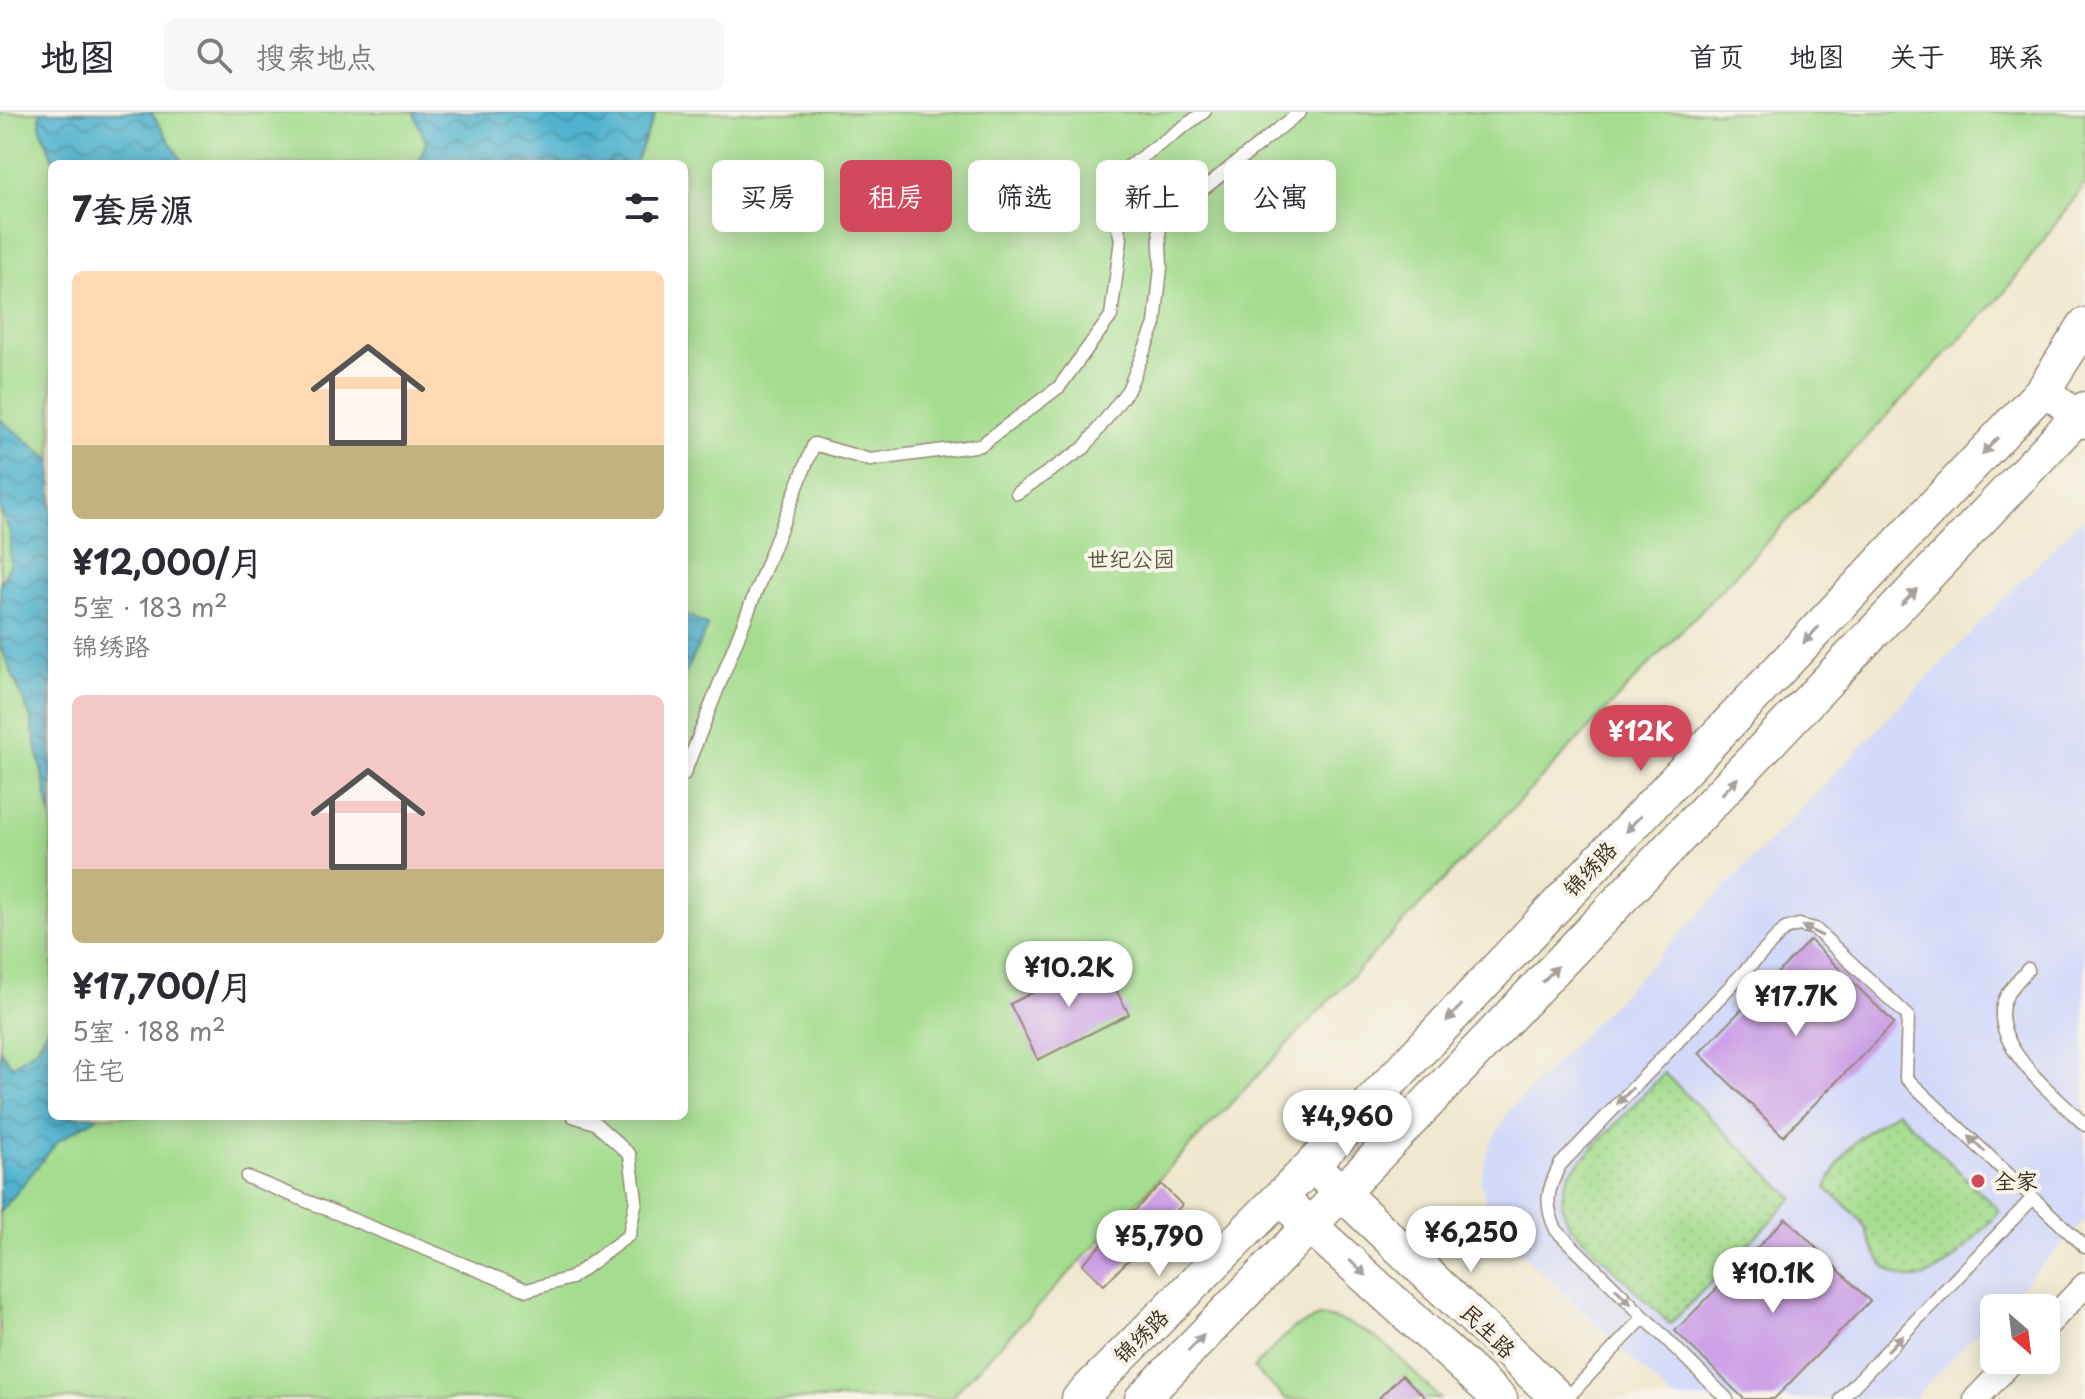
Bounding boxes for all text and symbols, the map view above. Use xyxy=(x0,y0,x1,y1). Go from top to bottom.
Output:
search box xyxy=(164,19,724,91)
text: 地图 xyxy=(40,27,116,84)
icon: search xyxy=(192,33,236,77)
text: 搜索地点 xyxy=(256,33,376,78)
text: 首页 xyxy=(1689,34,1745,77)
text: 地图 xyxy=(1789,34,1845,77)
text: 关于 xyxy=(1889,34,1945,77)
text: 联系 xyxy=(1989,34,2045,77)
chip: 买房 xyxy=(712,160,824,232)
chip: 租房 xyxy=(840,160,952,232)
chip: 筛选 xyxy=(968,160,1080,232)
chip: 新上 xyxy=(1096,160,1208,232)
chip: 公寓 xyxy=(1224,160,1336,232)
text: 7套房源 xyxy=(72,182,194,234)
icon: filters xyxy=(620,186,664,230)
icon: home xyxy=(296,323,440,467)
one-way arrow xyxy=(1981,436,1999,455)
text: ¥12,000/月 xyxy=(72,535,263,587)
park label: 世纪公园 xyxy=(1087,541,1175,574)
text: 5室 · 183 m² xyxy=(72,587,228,626)
one-way arrow xyxy=(1899,588,1917,607)
one-way arrow xyxy=(1803,625,1821,644)
text: 锦绣路 xyxy=(72,626,150,665)
pin: ¥12K xyxy=(1594,705,1688,773)
text: ¥12K xyxy=(1608,711,1674,750)
icon: home xyxy=(296,747,440,891)
one-way arrow xyxy=(1720,777,1738,796)
one-way arrow xyxy=(1624,814,1642,833)
street label: 锦绣路 xyxy=(1554,833,1623,903)
one-way arrow xyxy=(1800,924,1823,938)
pin: ¥10.2K xyxy=(1004,941,1134,1009)
text: ¥10.2K xyxy=(1024,947,1114,986)
text: ¥17,700/月 xyxy=(72,959,253,1011)
one-way arrow xyxy=(1541,965,1559,984)
pin: ¥17.7K xyxy=(1731,970,1861,1038)
text: ¥17.7K xyxy=(1754,976,1838,1015)
one-way arrow xyxy=(1446,1003,1464,1022)
text: 5室 · 188 m² xyxy=(72,1011,226,1050)
text: 住宅 xyxy=(72,1050,124,1089)
one-way arrow xyxy=(1617,1086,1635,1105)
pin: ¥4,960 xyxy=(1282,1090,1412,1158)
text: ¥4,960 xyxy=(1301,1096,1393,1135)
one-way arrow xyxy=(1967,1136,1986,1154)
place label: 全家 xyxy=(1994,1163,2038,1196)
marker: 全家 xyxy=(1969,1172,1987,1190)
pin: ¥6,250 xyxy=(1406,1206,1536,1274)
pin: ¥5,790 xyxy=(1094,1210,1224,1278)
text: ¥6,250 xyxy=(1424,1212,1518,1251)
text: ¥5,790 xyxy=(1114,1216,1204,1255)
pin: ¥10.1K xyxy=(1708,1247,1838,1315)
text: ¥10.1K xyxy=(1731,1253,1815,1292)
one-way arrow xyxy=(1348,1259,1367,1277)
one-way arrow xyxy=(1613,1287,1632,1305)
north arrow xyxy=(1980,1294,2060,1374)
map controls xyxy=(1980,1294,2060,1374)
street label: 民生路 xyxy=(1454,1295,1524,1365)
street label: 锦绣路 xyxy=(1105,1300,1175,1370)
one-way arrow xyxy=(1886,1333,1904,1352)
one-way arrow xyxy=(1186,1334,1205,1353)

